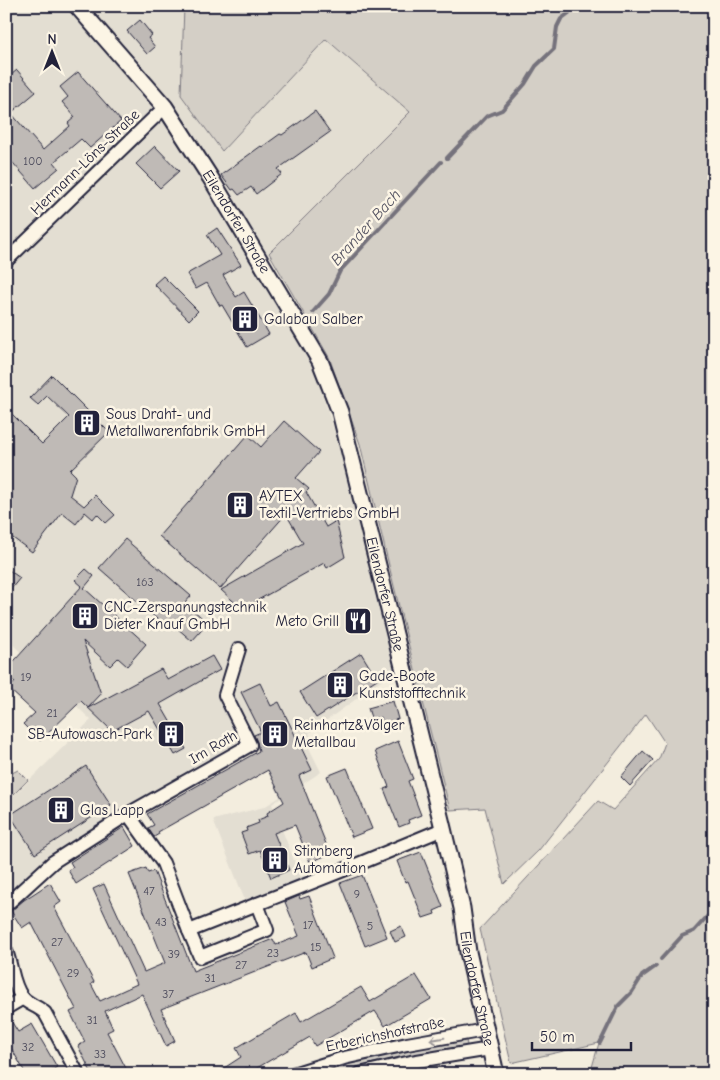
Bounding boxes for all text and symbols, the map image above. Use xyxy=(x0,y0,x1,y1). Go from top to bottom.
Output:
north arrow xyxy=(28,28,78,78)
text: N xyxy=(47,31,57,48)
street label: Hermann-Löns-Straße xyxy=(27,105,143,219)
house number: 100 xyxy=(23,154,43,168)
street label: Eilendorfer Straße xyxy=(199,166,275,277)
water label: Brander Bach xyxy=(327,186,404,269)
building icon: Galabau Salber xyxy=(230,304,260,334)
place label: Galabau Salber xyxy=(264,310,363,328)
place label: Sous Draht- und Metallwarenfabrik GmbH xyxy=(106,405,266,440)
building icon: Sous Draht- und Metallwarenfabrik GmbH xyxy=(72,408,102,438)
place label: AYTEX Textil-Vertriebs GmbH xyxy=(259,487,400,522)
building icon: AYTEX Textil-Vertriebs GmbH xyxy=(225,490,255,520)
street label: Eilendorfer Straße xyxy=(362,535,408,654)
house number: 163 xyxy=(136,575,154,589)
place label: CNC-Zerspanungstechnik Dieter Knauf GmbH xyxy=(104,598,267,633)
building icon: CNC-Zerspanungstechnik Dieter Knauf GmbH xyxy=(70,601,100,631)
restaurant icon: Meto Grill xyxy=(343,606,373,636)
place label: Meto Grill xyxy=(275,612,339,630)
place label: Gade-Boote Kunststofftechnik xyxy=(359,667,467,702)
house number: 19 xyxy=(20,670,32,684)
building icon: Gade-Boote Kunststofftechnik xyxy=(325,670,355,700)
house number: 21 xyxy=(46,706,58,720)
place label: Reinhartz&Völger Metallbau xyxy=(294,716,405,751)
building icon: SB-Autowasch-Park xyxy=(156,719,186,749)
building icon: Reinhartz&Völger Metallbau xyxy=(260,719,290,749)
place label: SB-Autowasch-Park xyxy=(28,725,153,743)
street label: Im Roth xyxy=(186,726,240,768)
building icon: Glas Lapp xyxy=(46,795,76,825)
place label: Glas Lapp xyxy=(80,801,144,819)
place label: Stirnberg Automation xyxy=(294,842,366,877)
building icon: Stirnberg Automation xyxy=(260,845,290,875)
house number: 47 xyxy=(143,884,155,898)
house number: 9 xyxy=(354,887,360,901)
house number: 43 xyxy=(155,915,167,929)
house number: 17 xyxy=(303,918,314,932)
house number: 5 xyxy=(367,919,373,933)
street label: Eilendorfer Straße xyxy=(456,930,498,1048)
house number: 27 xyxy=(51,935,63,949)
house number: 15 xyxy=(310,940,322,954)
house number: 23 xyxy=(267,946,279,960)
house number: 39 xyxy=(168,947,180,961)
house number: 27 xyxy=(235,958,247,972)
house number: 29 xyxy=(67,966,79,980)
house number: 31 xyxy=(205,971,216,985)
house number: 37 xyxy=(162,987,174,1001)
house number: 31 xyxy=(87,1013,98,1027)
street label: Erberichshofstraße xyxy=(324,1013,446,1055)
scale bar xyxy=(532,1020,631,1052)
text: 50 m xyxy=(540,1028,575,1046)
one-way arrow xyxy=(430,1034,446,1044)
house number: 32 xyxy=(22,1040,34,1054)
house number: 33 xyxy=(94,1047,106,1061)

